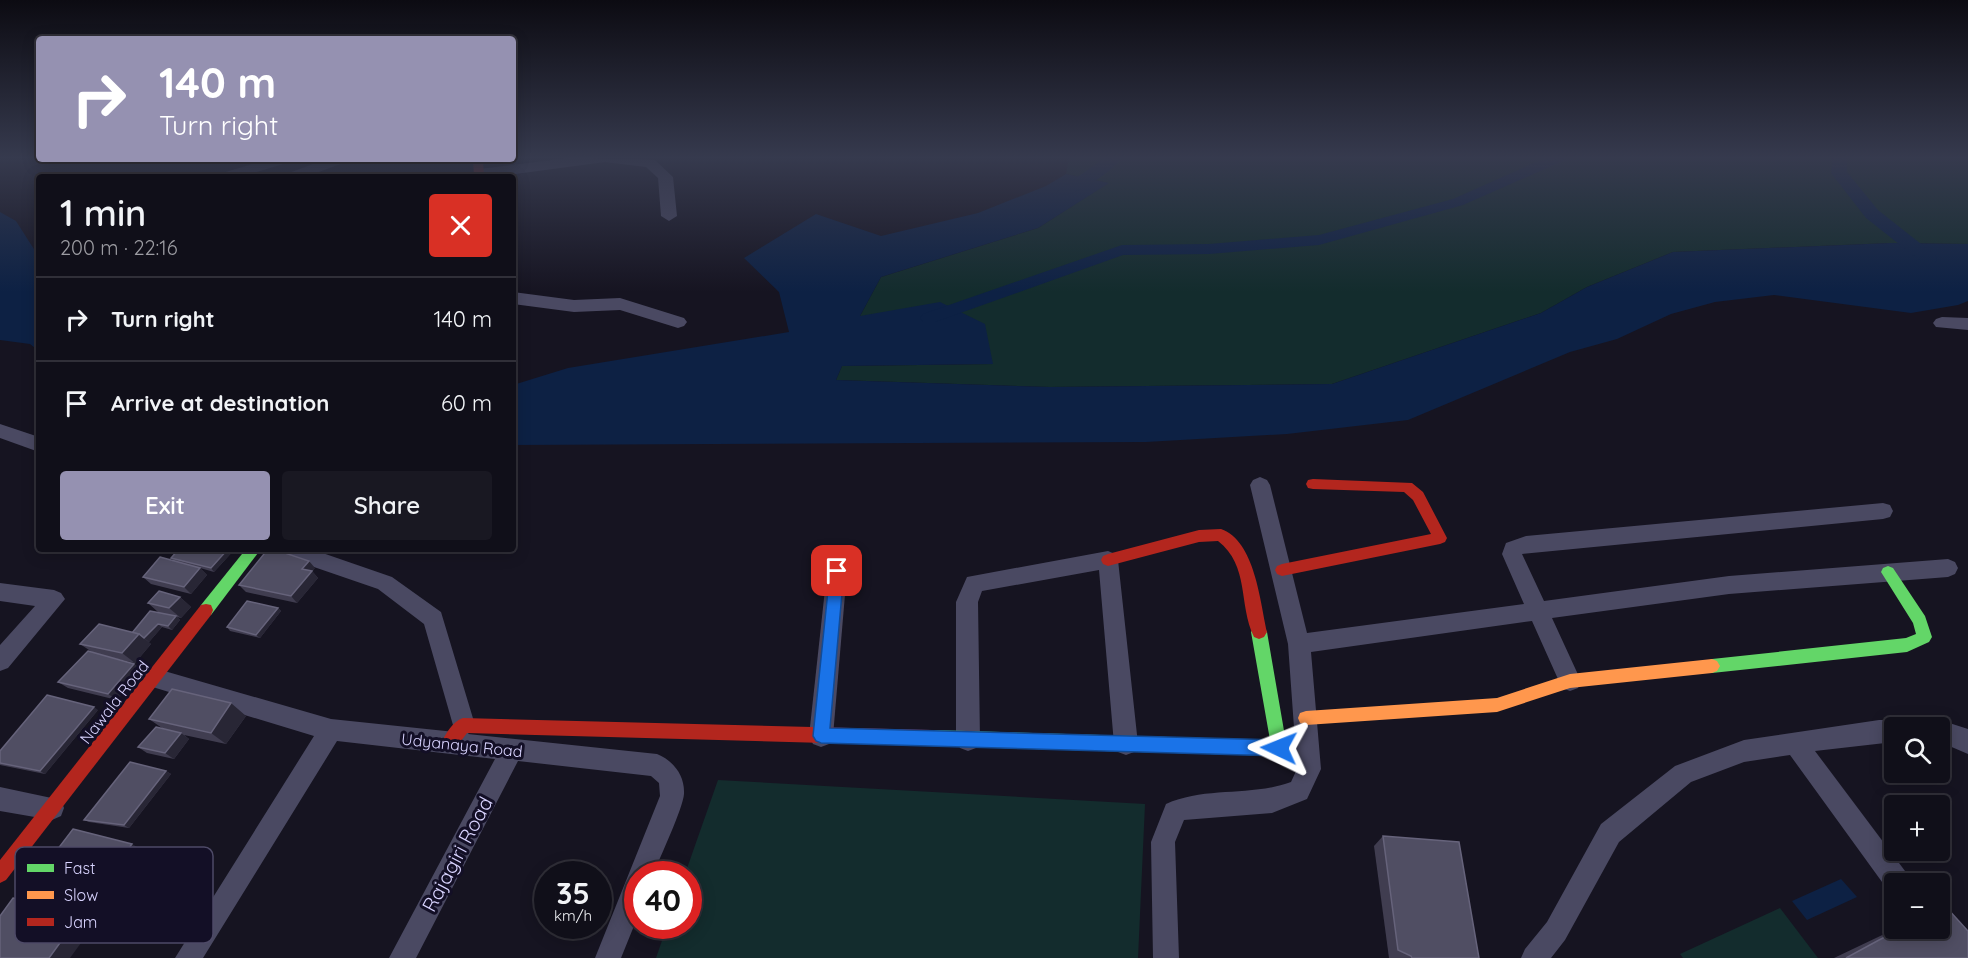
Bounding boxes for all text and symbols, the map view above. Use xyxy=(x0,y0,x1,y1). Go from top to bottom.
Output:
text: 140 m xyxy=(159,56,276,109)
icon: right xyxy=(60,60,138,138)
text: Turn right xyxy=(159,108,278,142)
text: 1 min xyxy=(60,190,146,235)
button: close xyxy=(429,194,492,257)
text: 200 m · 22:16 xyxy=(60,235,177,260)
icon: right xyxy=(60,303,93,336)
text: Turn right xyxy=(111,305,215,333)
text: 140 m xyxy=(433,305,492,333)
icon: arrive xyxy=(60,387,93,420)
text: Arrive at destination xyxy=(111,389,329,417)
text: 60 m xyxy=(441,389,492,417)
button: Exit xyxy=(60,471,270,540)
button: Share xyxy=(282,471,492,540)
pin xyxy=(811,545,862,596)
icon: arrive xyxy=(820,554,853,587)
street label: Nawala Road xyxy=(75,656,153,748)
position arrow xyxy=(1247,716,1311,780)
map controls xyxy=(1884,717,1950,939)
button: search xyxy=(1884,717,1950,783)
street label: Udyanaya Road xyxy=(400,729,524,761)
street label: Rajagiri Road xyxy=(416,792,498,916)
button: + xyxy=(1884,795,1950,861)
legend xyxy=(15,847,213,943)
text: Fast xyxy=(64,858,95,878)
speed limit sign: 40 xyxy=(624,861,702,939)
button: − xyxy=(1884,873,1950,939)
text: 35 xyxy=(556,874,590,912)
text: Slow xyxy=(64,885,98,905)
text: km/h xyxy=(554,906,592,925)
text: Jam xyxy=(64,912,97,932)

